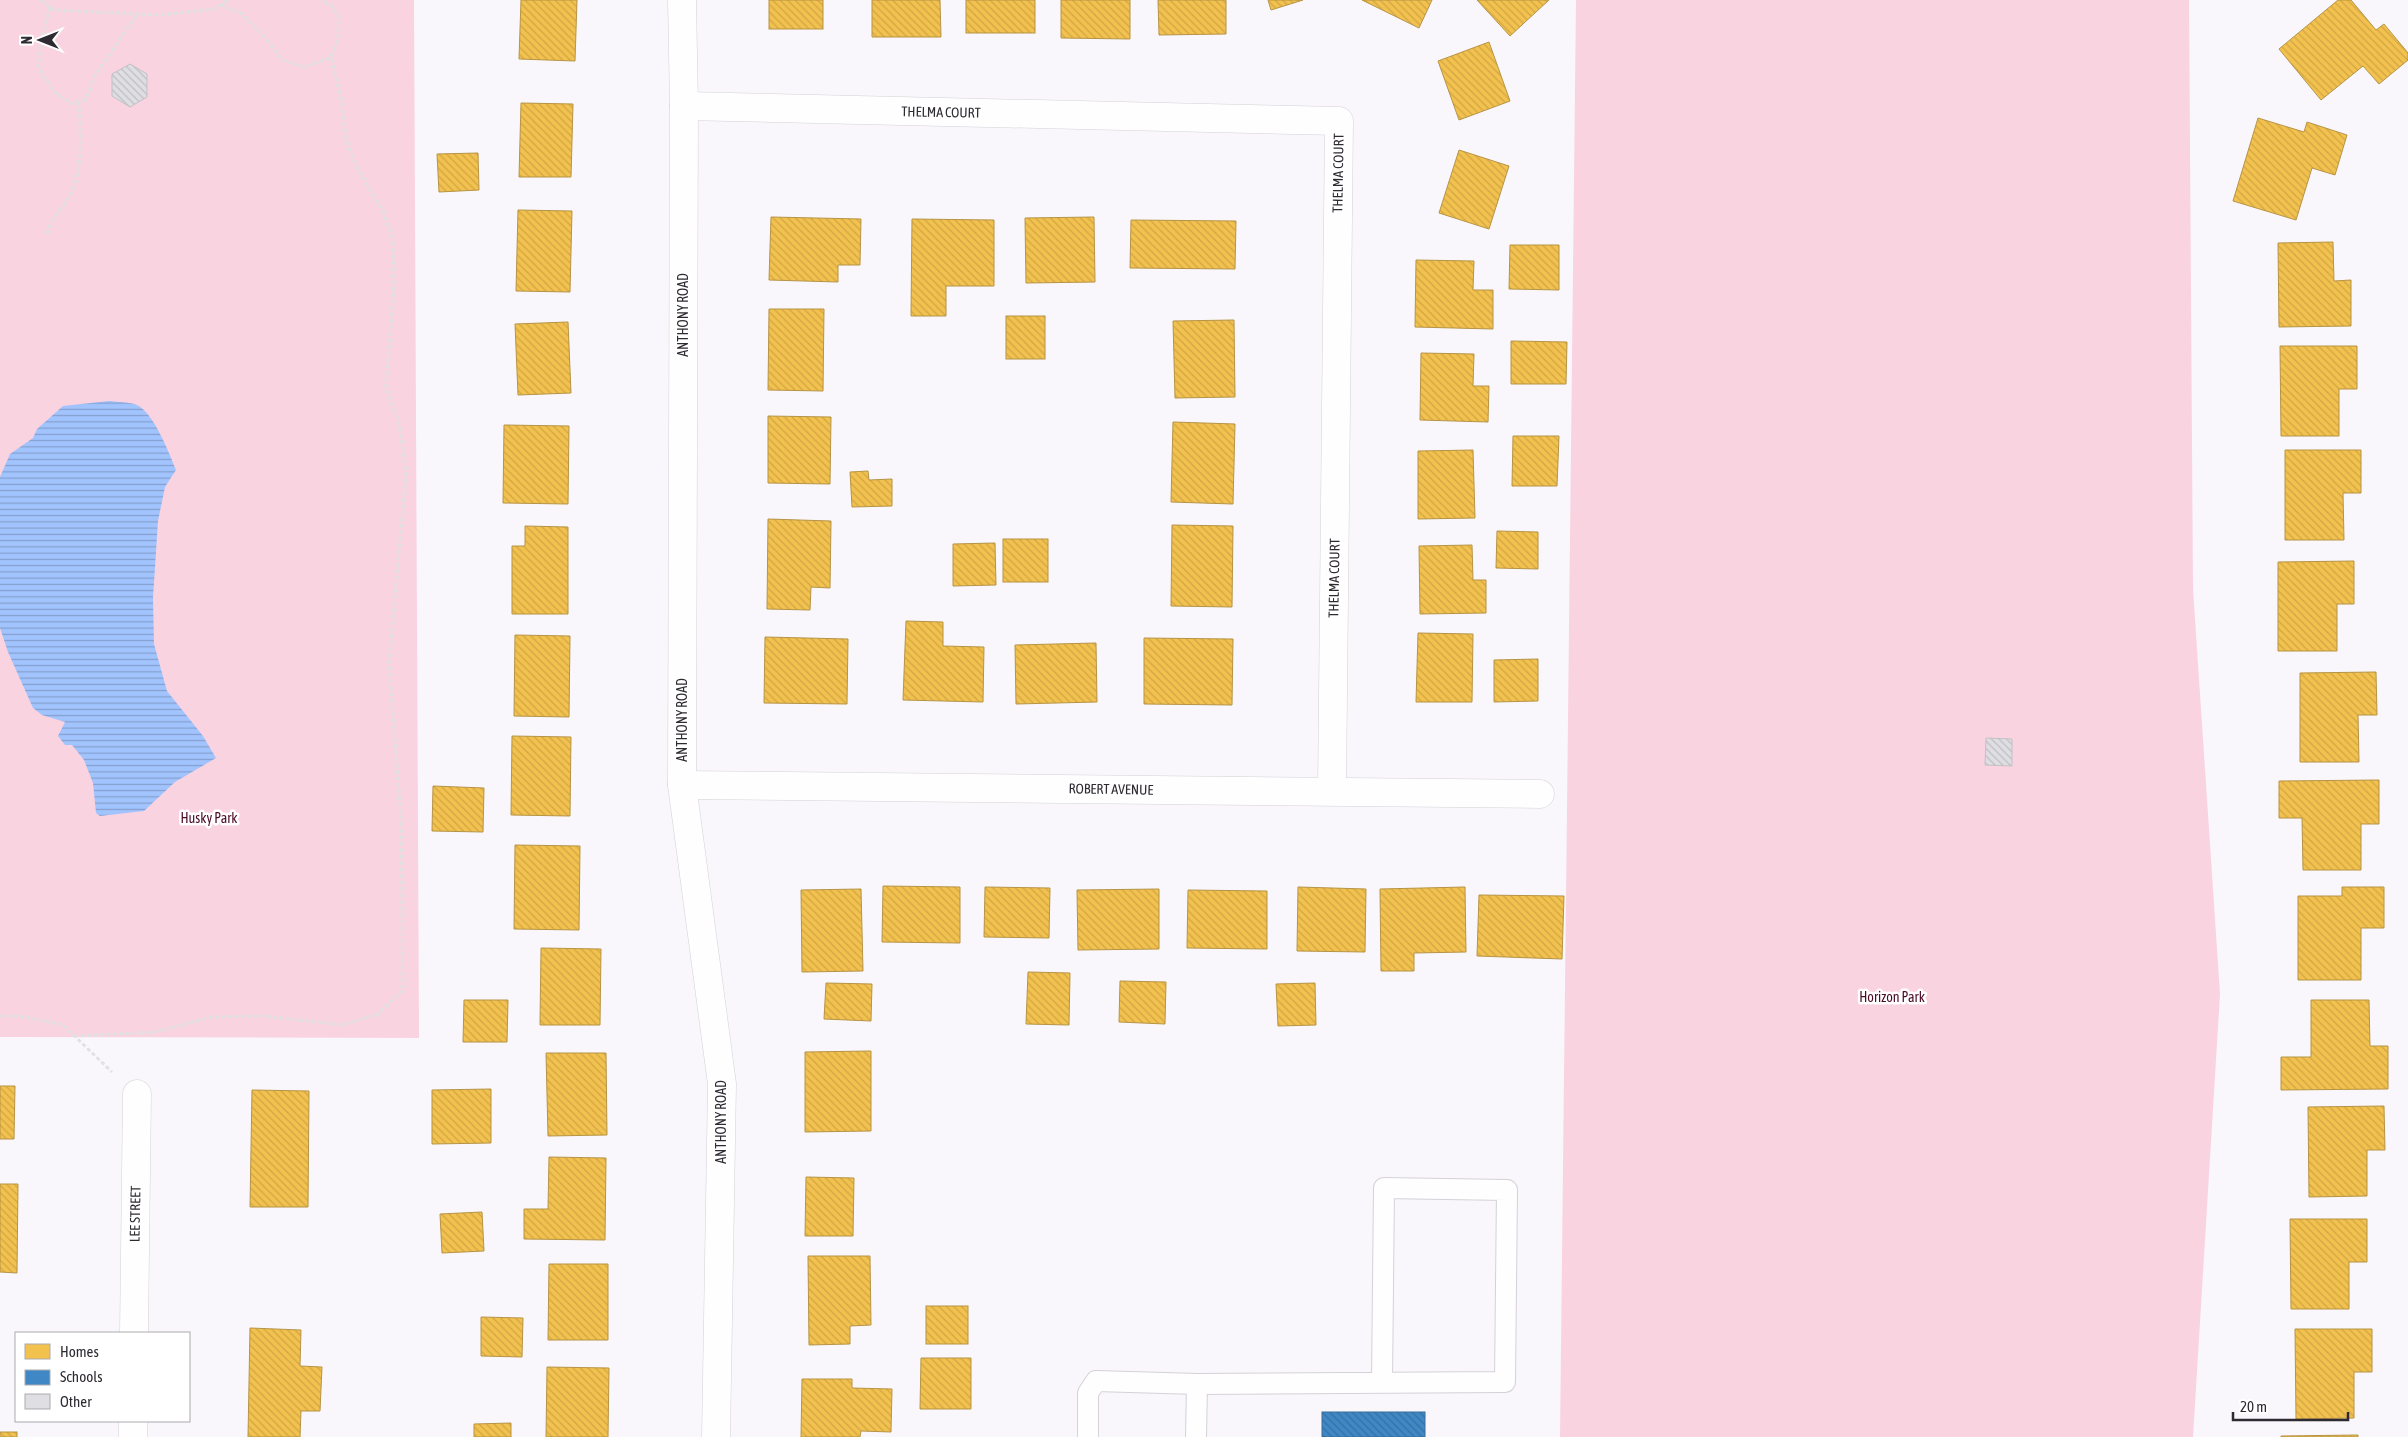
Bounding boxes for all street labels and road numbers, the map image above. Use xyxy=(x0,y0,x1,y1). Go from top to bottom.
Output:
street label: THELMA COURT xyxy=(901,103,981,121)
street label: THELMA COURT xyxy=(1329,133,1347,213)
street label: ANTHONY ROAD xyxy=(675,273,691,357)
street label: THELMA COURT xyxy=(1325,538,1343,618)
street label: ANTHONY ROAD xyxy=(674,678,690,762)
street label: ROBERT AVENUE xyxy=(1069,780,1153,798)
street label: ANTHONY ROAD xyxy=(713,1080,729,1164)
street label: LEE STREET xyxy=(127,1186,143,1242)

